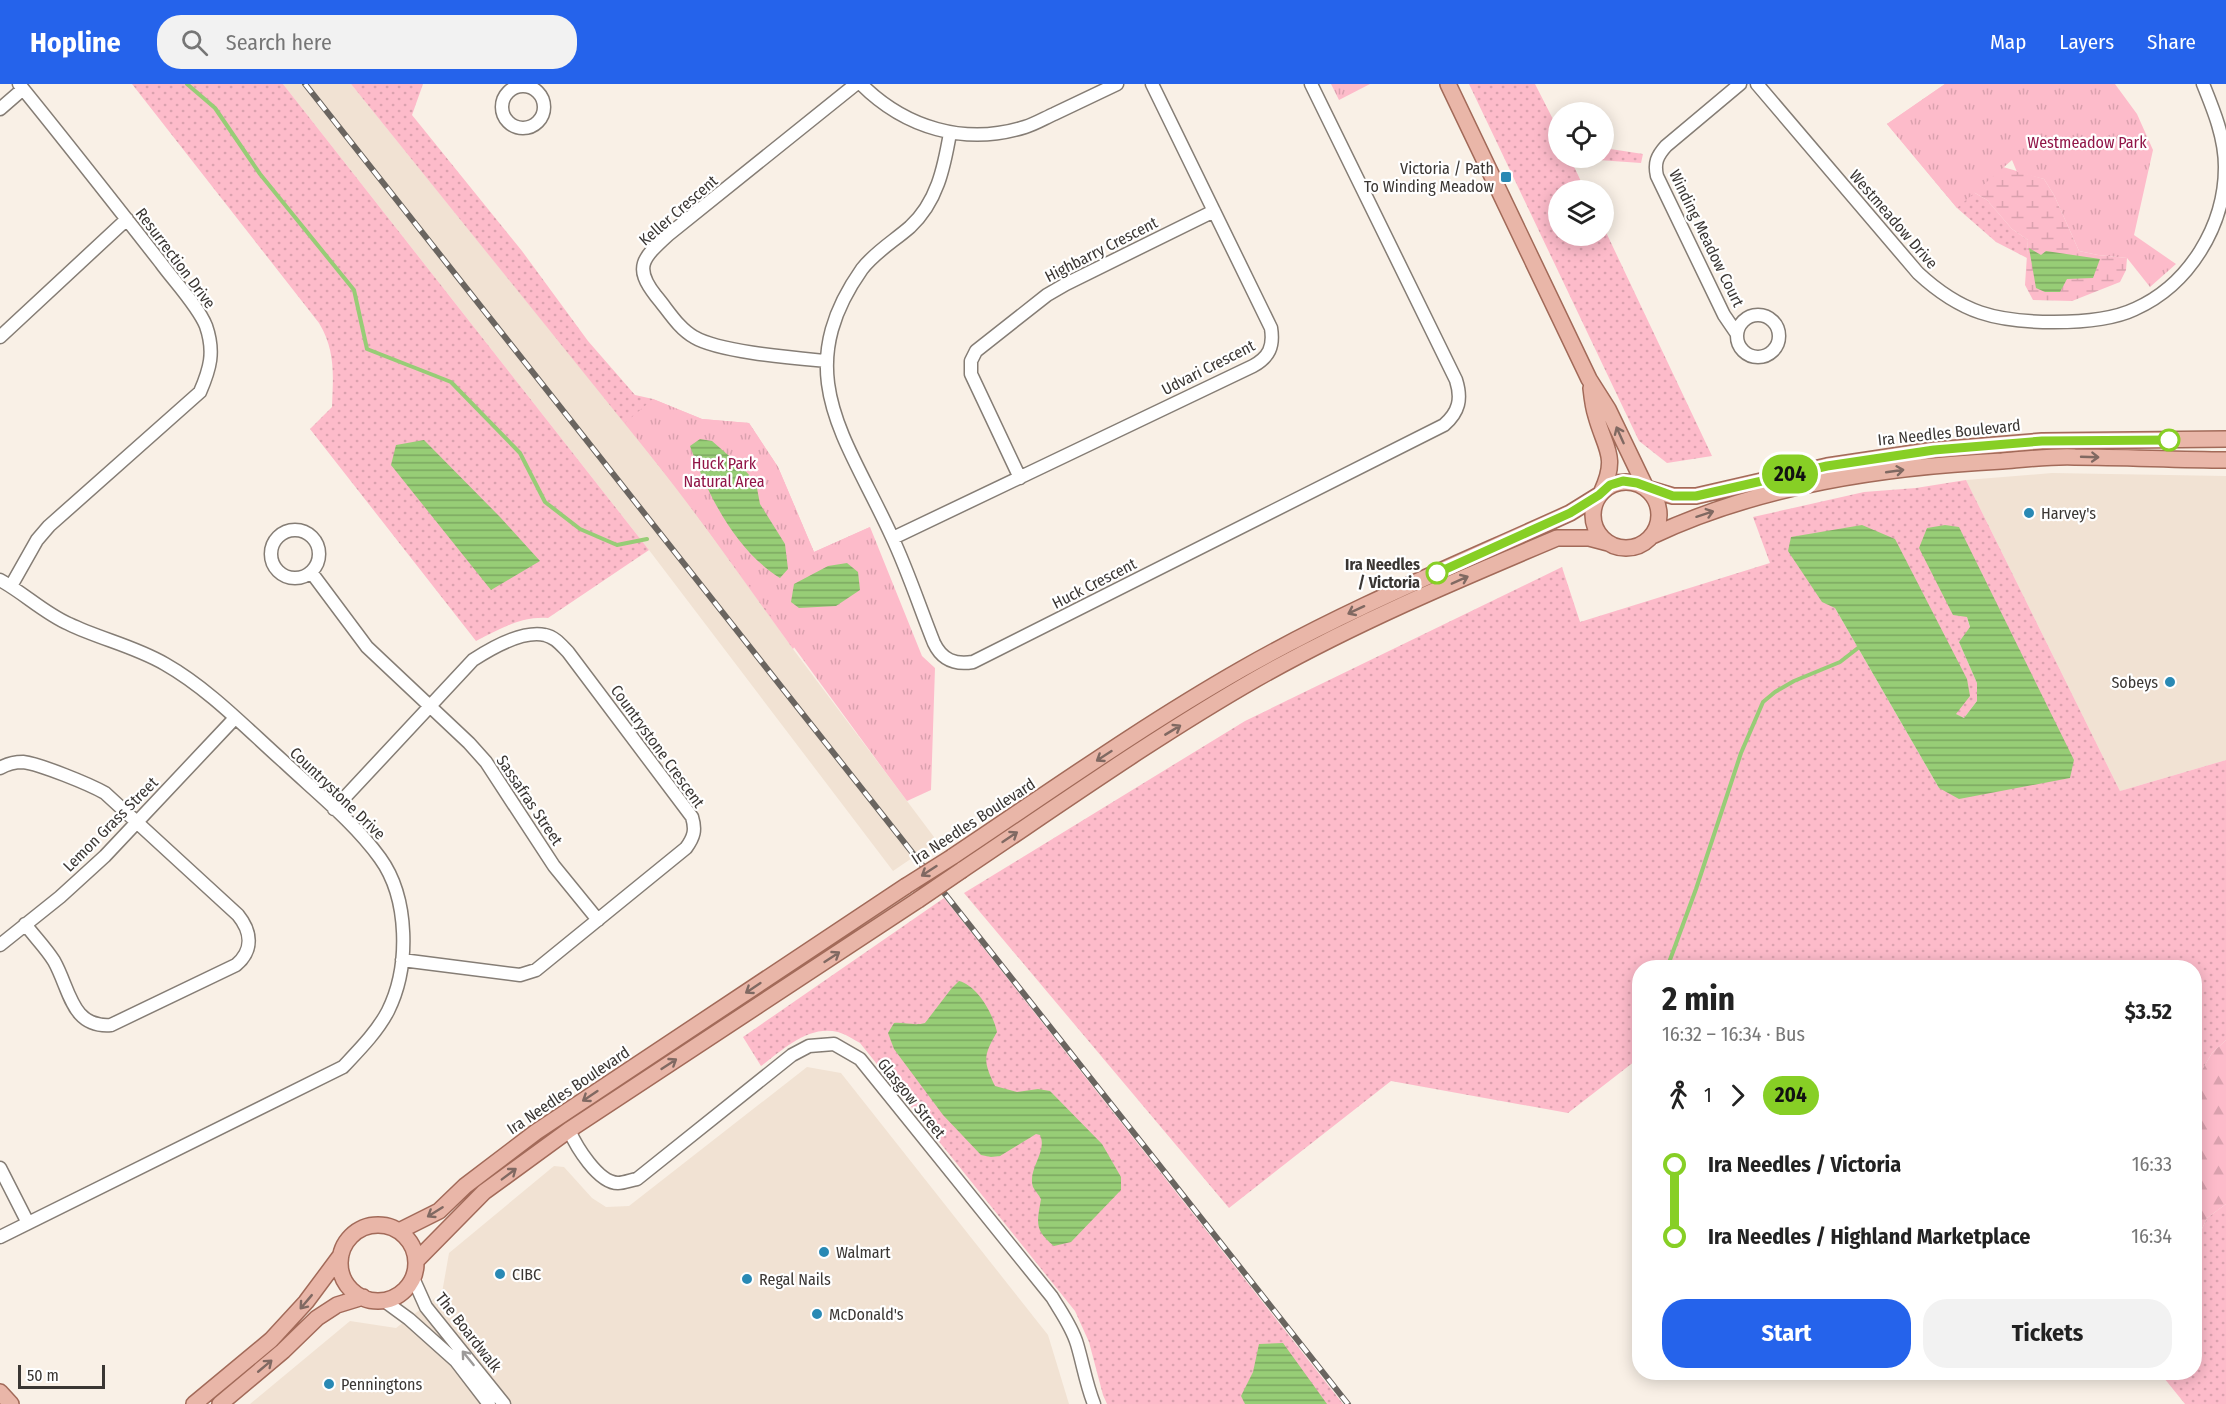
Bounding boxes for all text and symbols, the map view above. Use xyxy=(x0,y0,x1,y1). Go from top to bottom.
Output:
search box xyxy=(157,15,577,69)
text: Hopline xyxy=(30,26,121,59)
icon: search xyxy=(178,26,211,59)
text: Search here xyxy=(226,29,332,56)
text: Map xyxy=(1990,29,2026,55)
text: Layers xyxy=(2059,29,2114,55)
text: Share xyxy=(2147,29,2196,55)
map controls xyxy=(1548,102,1614,246)
button: locate xyxy=(1548,102,1614,168)
park label: Westmeadow Park xyxy=(2027,133,2147,152)
place label: Victoria / Path To Winding Meadow xyxy=(1364,159,1495,196)
street label: Winding Meadow Court xyxy=(1665,166,1748,311)
street label: Westmeadow Drive xyxy=(1846,166,1942,273)
marker: Victoria / Path To Winding Meadow xyxy=(1499,170,1513,184)
street label: Keller Crescent xyxy=(635,171,722,250)
button: layers xyxy=(1548,180,1614,246)
street label: Resurrection Drive xyxy=(132,204,220,312)
street label: Highbarry Crescent xyxy=(1042,213,1161,286)
street label: Udvari Crescent xyxy=(1158,335,1259,399)
street label: Ira Needles Boulevard xyxy=(1877,416,2021,449)
one-way arrow xyxy=(1614,427,1625,445)
unlabelled marker xyxy=(2158,429,2180,451)
one-way arrow xyxy=(2079,451,2099,463)
park label: Huck Park Natural Area xyxy=(683,454,765,491)
line badge: 204 xyxy=(1756,454,1824,494)
text: 204 xyxy=(1774,461,1806,487)
one-way arrow xyxy=(1885,465,1905,476)
place label: Harvey's xyxy=(2041,504,2096,523)
marker: Harvey's xyxy=(2022,506,2036,520)
one-way arrow xyxy=(1695,507,1714,518)
street label: Huck Crescent xyxy=(1049,554,1140,613)
place label: Ira Needles / Victoria xyxy=(1345,555,1420,592)
marker: Ira Needles / Victoria xyxy=(1426,562,1448,584)
one-way arrow xyxy=(1451,573,1469,585)
one-way arrow xyxy=(1348,604,1366,616)
place label: Sobeys xyxy=(2111,673,2158,692)
marker: Sobeys xyxy=(2163,675,2177,689)
street label: Countrystone Crescent xyxy=(607,681,709,812)
one-way arrow xyxy=(1164,723,1181,735)
street label: Countrystone Drive xyxy=(286,743,389,844)
one-way arrow xyxy=(1097,750,1113,762)
street label: Sassafras Street xyxy=(492,752,567,850)
street label: Lemon Grass Street xyxy=(59,772,162,876)
street label: Ira Needles Boulevard xyxy=(908,774,1039,868)
one-way arrow xyxy=(1002,831,1019,844)
one-way arrow xyxy=(921,866,938,878)
one-way arrow xyxy=(824,950,841,963)
text: 2 min xyxy=(1662,979,1735,1019)
one-way arrow xyxy=(744,982,761,995)
text: $3.52 xyxy=(2125,998,2172,1025)
text: 16:32 – 16:34 · Bus xyxy=(1662,1022,1805,1046)
street label: Ira Needles Boulevard xyxy=(503,1042,633,1138)
street label: Glasgow Street xyxy=(874,1055,950,1143)
one-way arrow xyxy=(660,1057,677,1069)
icon: walk xyxy=(1662,1079,1695,1112)
icon: forward xyxy=(1721,1079,1754,1112)
text: 204 xyxy=(1775,1082,1807,1108)
text: 1 xyxy=(1704,1083,1712,1107)
one-way arrow xyxy=(582,1090,599,1103)
text: Ira Needles / Victoria xyxy=(1708,1151,1901,1178)
text: 16:33 xyxy=(2132,1152,2172,1176)
one-way arrow xyxy=(500,1168,516,1180)
one-way arrow xyxy=(426,1206,443,1219)
text: Ira Needles / Highland Marketplace xyxy=(1708,1223,2031,1250)
text: 16:34 xyxy=(2131,1224,2172,1248)
place label: Walmart xyxy=(836,1243,891,1262)
marker: Walmart xyxy=(817,1245,831,1259)
place label: CIBC xyxy=(512,1265,541,1284)
marker: CIBC xyxy=(493,1267,507,1281)
place label: Regal Nails xyxy=(759,1270,831,1289)
marker: Regal Nails xyxy=(740,1272,754,1286)
street label: The Boardwalk xyxy=(432,1289,506,1376)
one-way arrow xyxy=(299,1294,312,1310)
button: Start xyxy=(1662,1299,1911,1368)
button: Tickets xyxy=(1923,1299,2172,1368)
place label: McDonald's xyxy=(829,1305,904,1324)
marker: McDonald's xyxy=(810,1307,824,1321)
one-way arrow xyxy=(461,1350,474,1366)
one-way arrow xyxy=(257,1360,273,1373)
scale bar xyxy=(18,1362,105,1390)
text: 50 m xyxy=(27,1366,59,1385)
place label: Penningtons xyxy=(341,1375,422,1394)
marker: Penningtons xyxy=(322,1377,336,1391)

